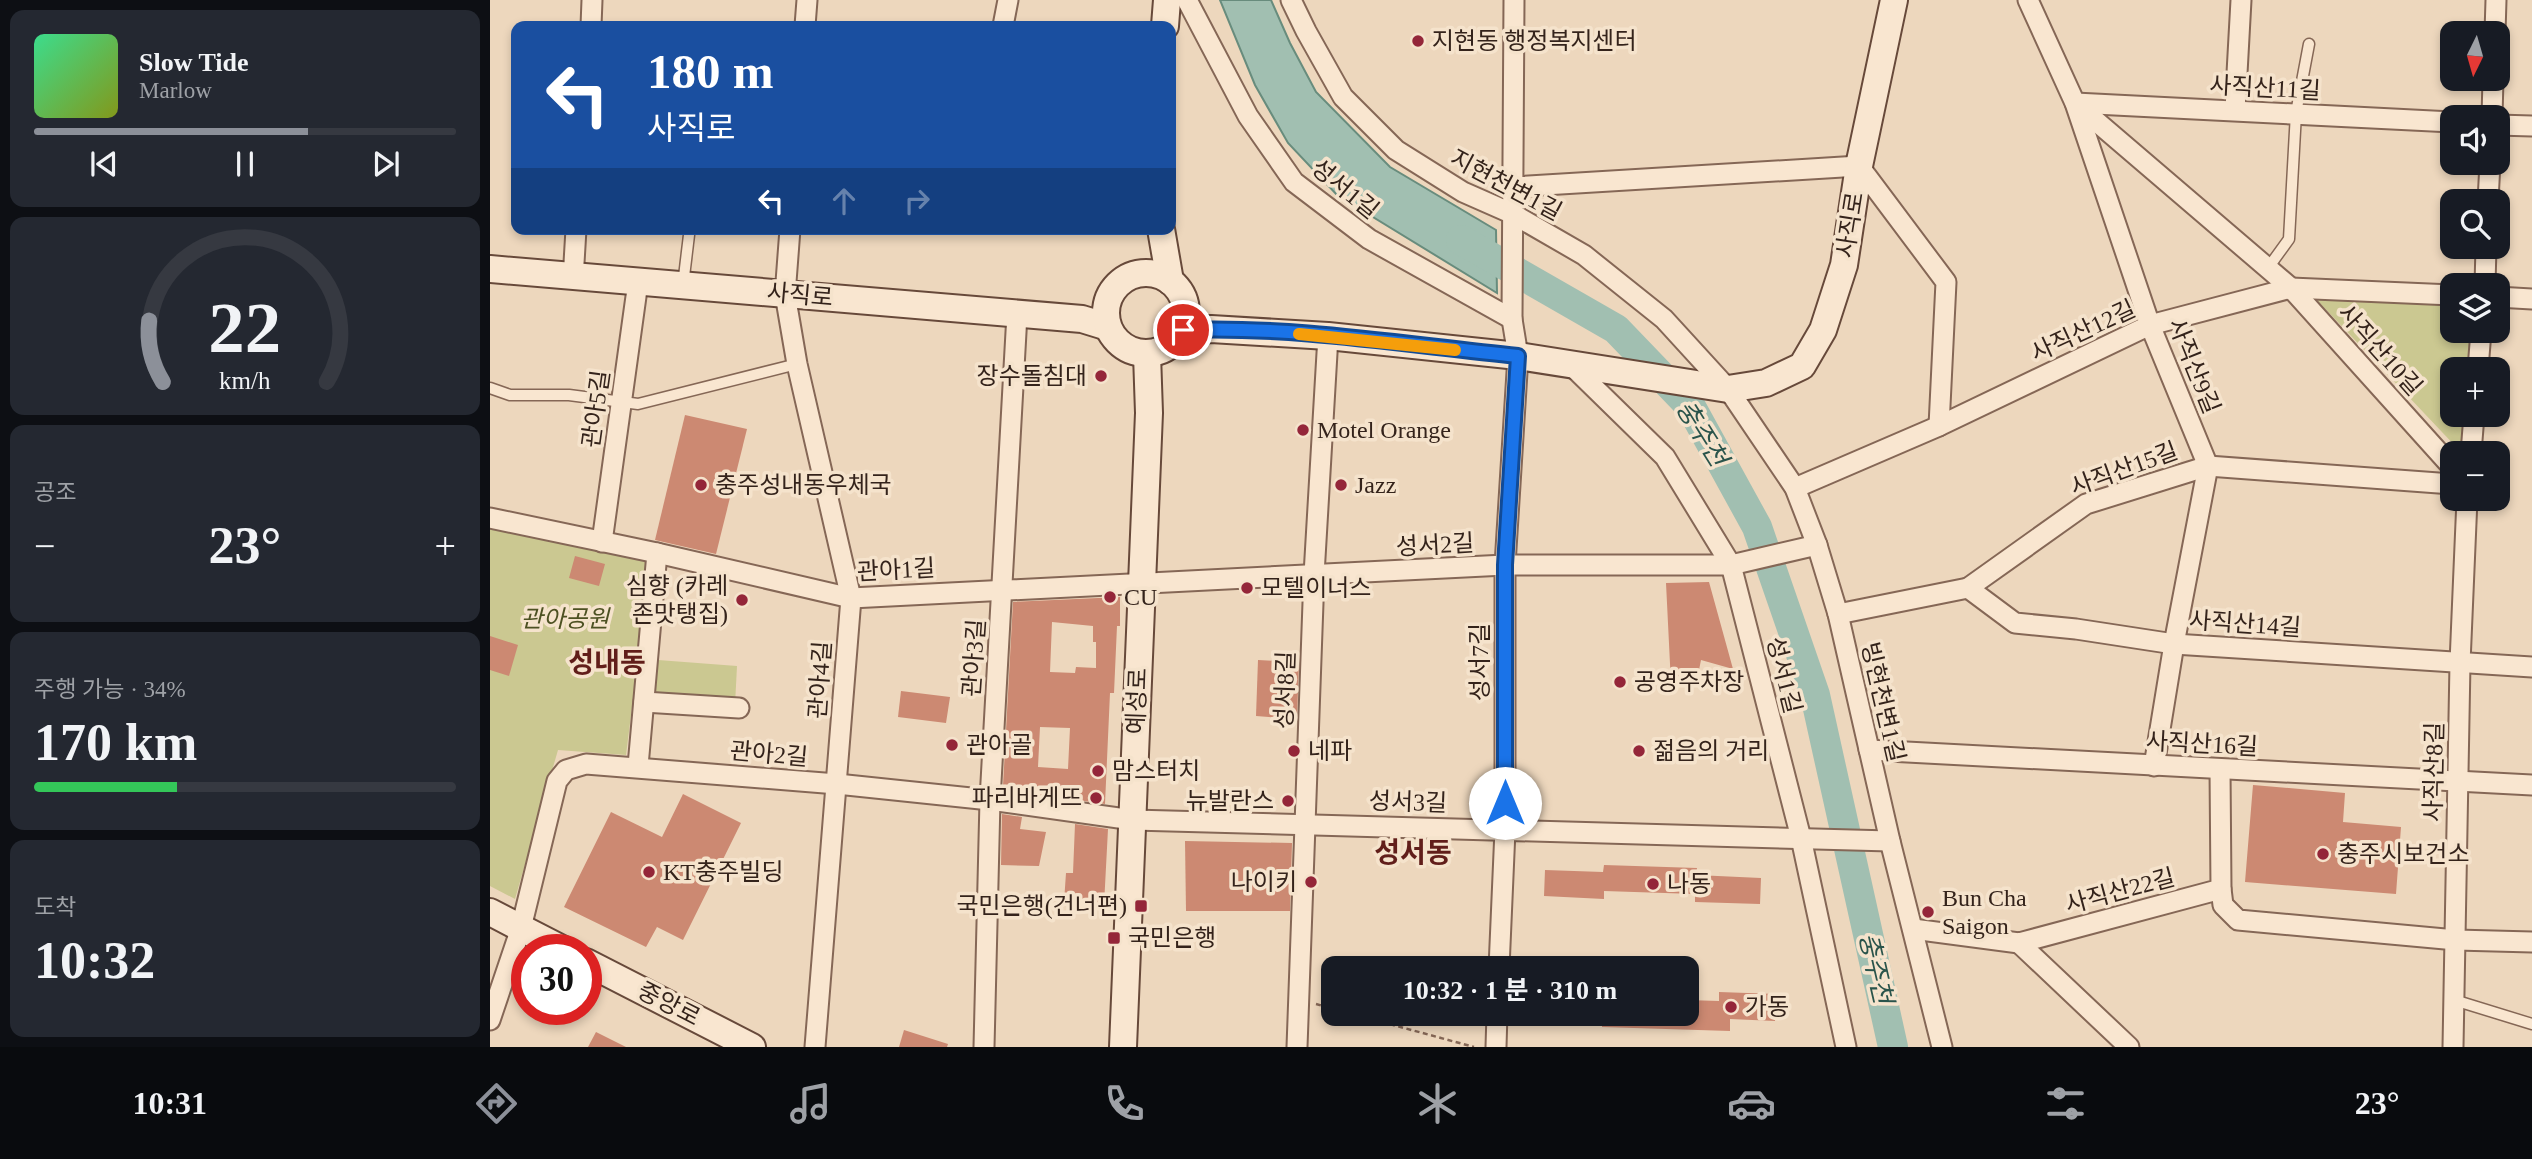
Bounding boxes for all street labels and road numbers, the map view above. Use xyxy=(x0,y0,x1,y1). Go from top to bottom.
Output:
street label: 사직산11길 xyxy=(2209,72,2321,104)
street label: 지현천변1길 xyxy=(1446,145,1566,225)
street label: 성서1길 xyxy=(1306,154,1384,224)
street label: 사직로 xyxy=(1832,190,1868,260)
street label: 사직로 xyxy=(766,279,834,311)
street label: 사직산12길 xyxy=(2027,295,2139,367)
street label: 사직산10길 xyxy=(2333,300,2427,400)
street label: 사직산9길 xyxy=(2163,315,2225,417)
street label: 관아5길 xyxy=(578,368,614,450)
street label: 사직산15길 xyxy=(2067,438,2181,500)
street label: 성서2길 xyxy=(1395,530,1475,560)
street label: 관아1길 xyxy=(856,555,936,585)
street label: 사직산14길 xyxy=(2188,607,2302,641)
street label: 관아3길 xyxy=(958,618,990,698)
street label: 성서7길 xyxy=(1467,623,1493,701)
street label: 성서1길 xyxy=(1762,634,1806,716)
street label: 빙현천변1길 xyxy=(1857,639,1909,765)
street label: 관아4길 xyxy=(804,640,836,720)
street label: 성서8길 xyxy=(1271,650,1299,730)
street label: 예성로 xyxy=(1123,667,1151,735)
street label: 사직산8길 xyxy=(2420,722,2448,822)
street label: 사직산16길 xyxy=(2145,728,2259,760)
street label: 관아2길 xyxy=(729,738,809,770)
street label: 성서3길 xyxy=(1368,788,1448,816)
street label: 사직산22길 xyxy=(2062,864,2178,918)
street label: 중앙로 xyxy=(634,977,704,1031)

